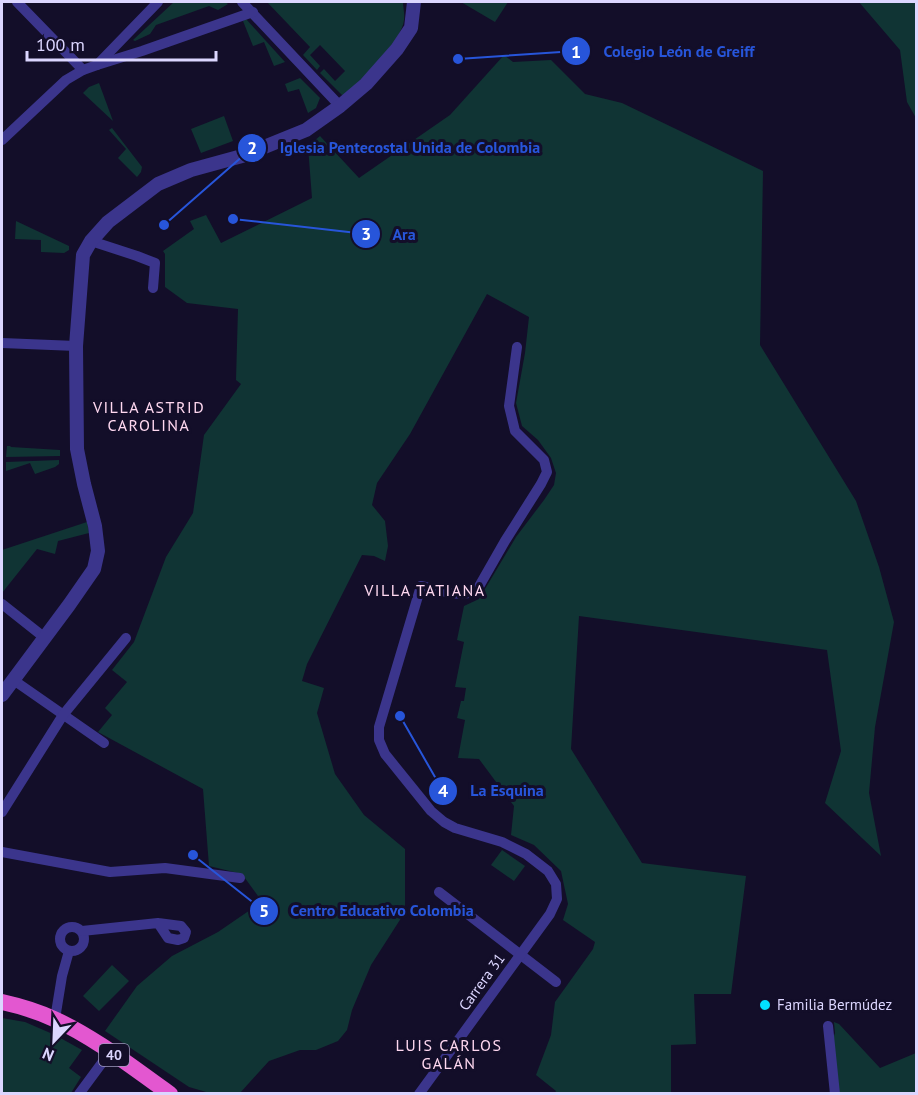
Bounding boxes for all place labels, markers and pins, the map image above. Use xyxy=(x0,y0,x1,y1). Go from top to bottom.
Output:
callout: Colegio León de Greiff xyxy=(561,34,767,68)
callout: Iglesia Pentecostal Unida de Colombia xyxy=(237,131,552,165)
callout: Ara xyxy=(351,217,428,251)
callout: La Esquina xyxy=(428,774,556,808)
callout: Centro Educativo Colombia xyxy=(249,894,486,928)
place label: Familia Bermúdez xyxy=(777,995,892,1014)
marker: Familia Bermúdez xyxy=(758,998,772,1012)

